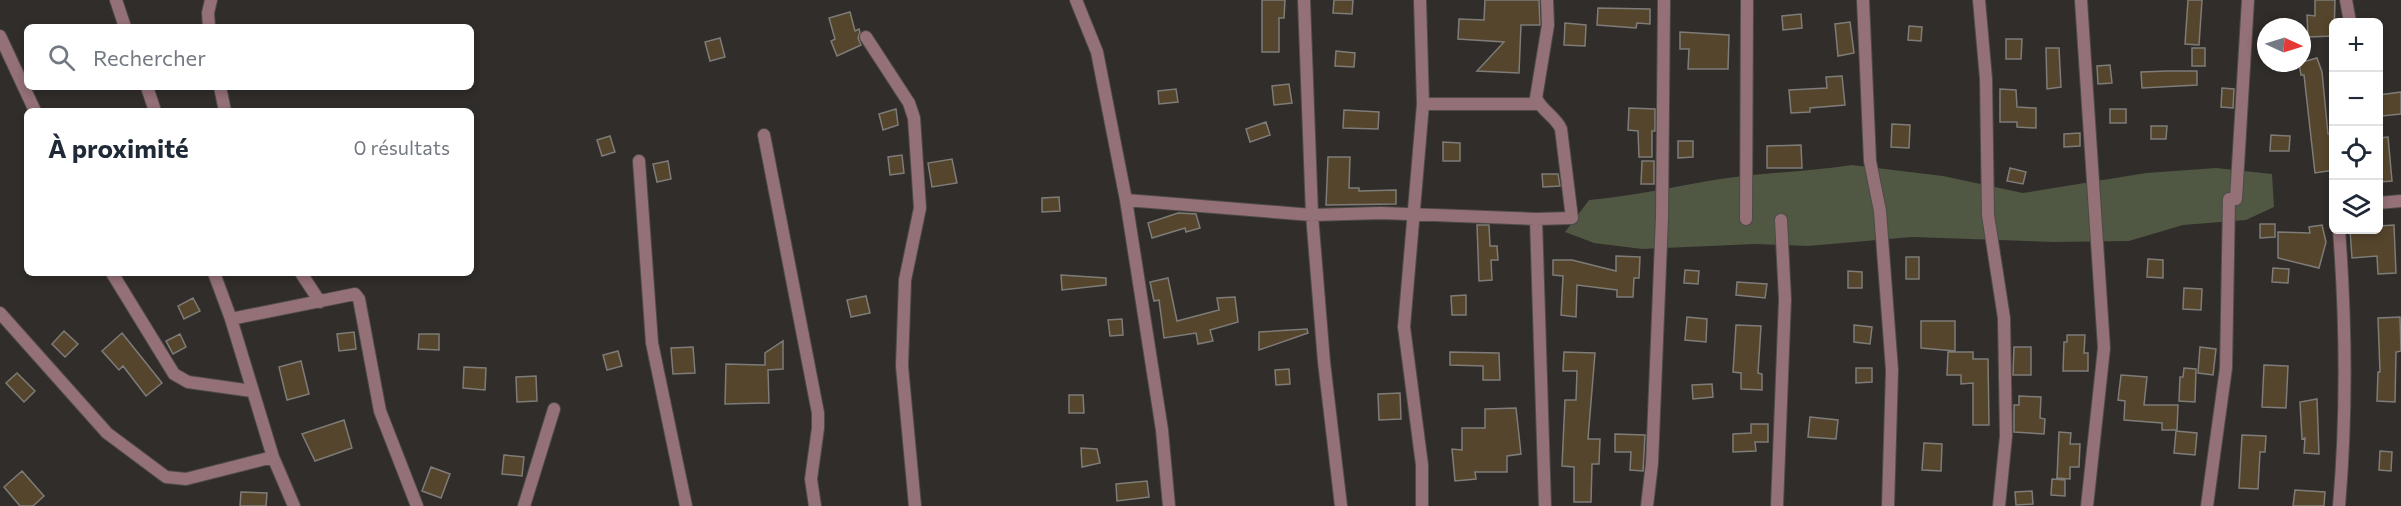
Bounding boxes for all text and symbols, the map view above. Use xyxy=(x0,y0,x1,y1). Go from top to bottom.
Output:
north arrow xyxy=(2257,18,2311,72)
map controls xyxy=(2329,18,2383,234)
button: + xyxy=(2329,18,2383,72)
search box xyxy=(24,24,474,90)
icon: search xyxy=(45,41,78,74)
text: Rechercher xyxy=(93,44,206,71)
button: − xyxy=(2329,72,2383,126)
button: locate xyxy=(2329,126,2383,180)
text: À proximité xyxy=(48,132,189,163)
text: 0 résultats xyxy=(354,135,450,159)
button: layers xyxy=(2329,180,2383,234)

